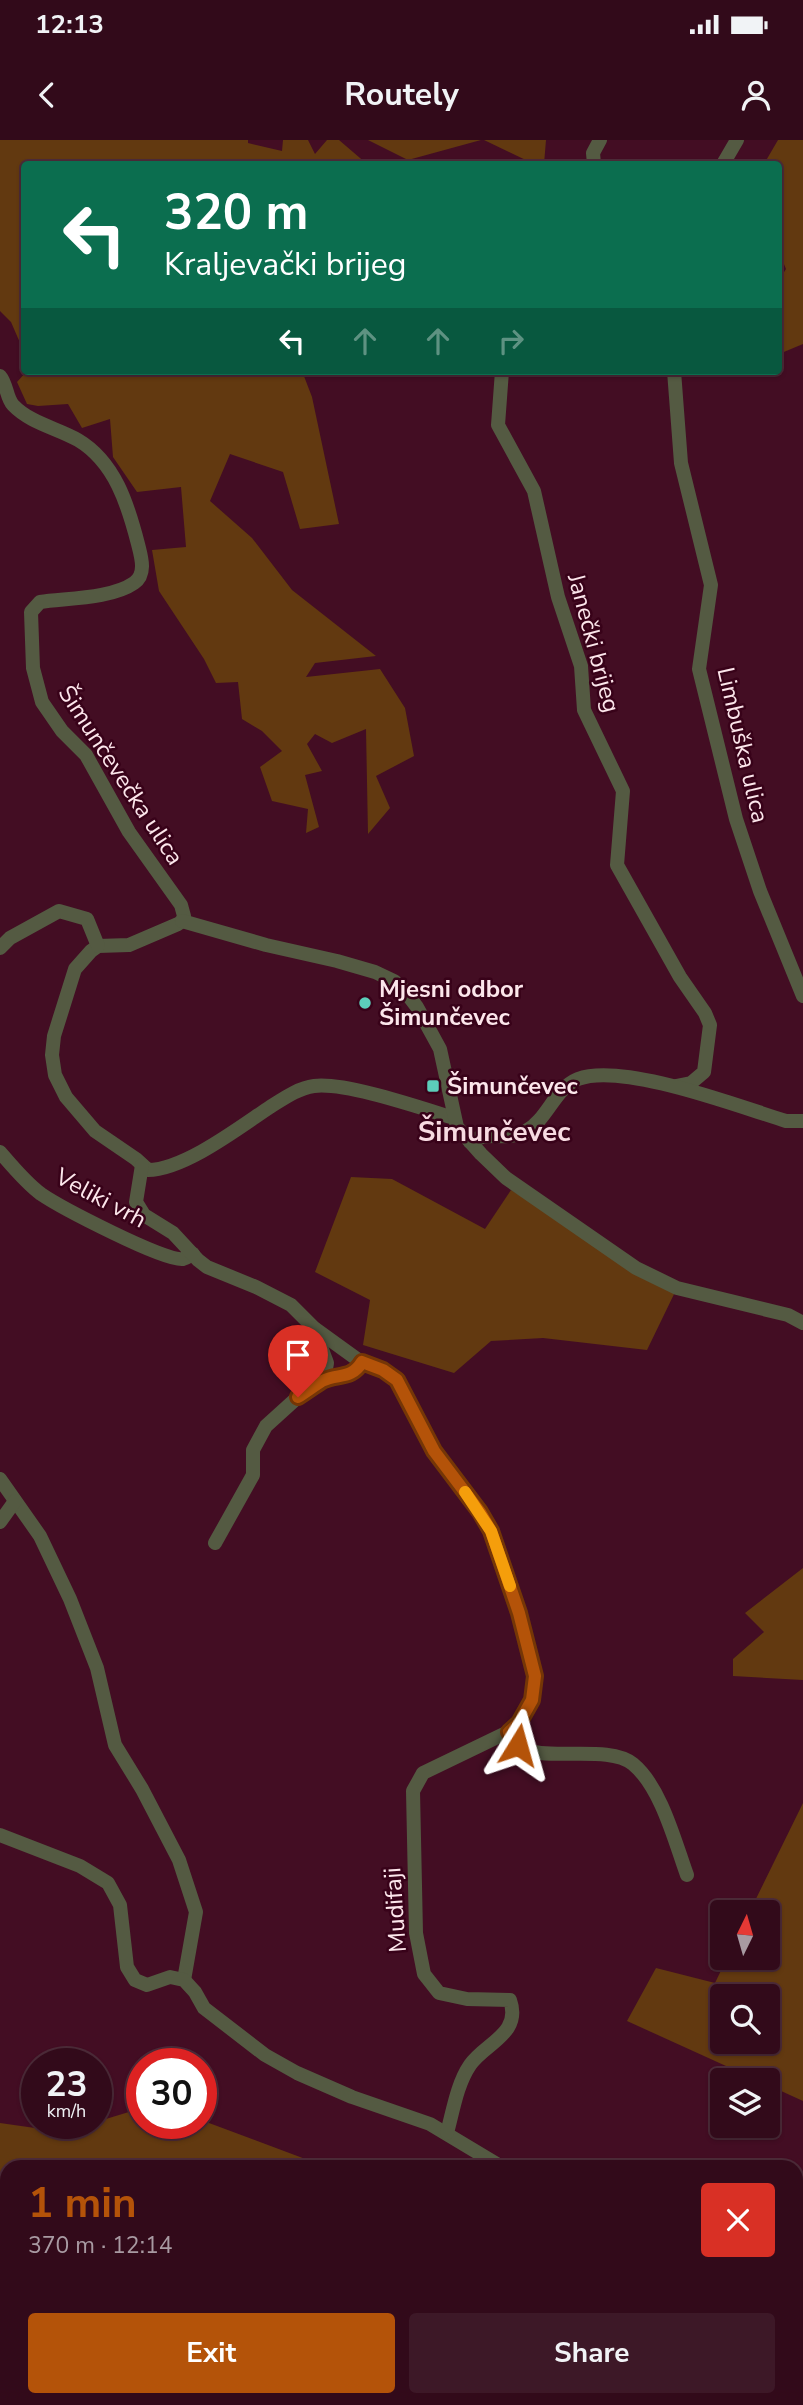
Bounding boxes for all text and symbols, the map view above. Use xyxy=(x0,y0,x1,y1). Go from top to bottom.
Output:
text: 12:13 xyxy=(35,7,104,42)
text: Routely xyxy=(344,73,459,116)
icon: back xyxy=(28,76,66,114)
icon: person xyxy=(737,76,775,114)
text: 320 m xyxy=(164,179,308,246)
icon: left xyxy=(49,189,140,280)
text: Kraljevački brijeg xyxy=(164,243,407,286)
icon: left xyxy=(273,322,311,360)
icon: ahead xyxy=(346,322,384,360)
icon: ahead xyxy=(419,322,457,360)
icon: right xyxy=(492,322,530,360)
street label: Janečki brijeg xyxy=(560,569,628,716)
street label: Limbuška ulica xyxy=(710,664,776,826)
street label: Šimunčevečka ulica xyxy=(51,679,191,871)
place label: Mjesni odbor Šimunčevec xyxy=(379,973,524,1033)
marker: Mjesni odbor Šimunčevec xyxy=(357,995,373,1011)
place label: Šimunčevec xyxy=(447,1070,579,1102)
marker: Šimunčevec xyxy=(425,1078,441,1094)
district label: Šimunčevec xyxy=(418,1113,570,1151)
street label: Veliki vrh xyxy=(49,1160,152,1235)
pin xyxy=(268,1325,328,1397)
icon: arrive xyxy=(279,1336,317,1374)
position arrow xyxy=(481,1708,555,1782)
street label: Mudifaji xyxy=(376,1866,414,1954)
north arrow xyxy=(710,1900,780,1970)
map controls xyxy=(710,1900,780,2138)
button: search xyxy=(710,1984,780,2054)
speed limit sign: 30 xyxy=(126,2048,217,2139)
text: 23 xyxy=(45,2061,88,2108)
button: layers xyxy=(710,2068,780,2138)
text: km/h xyxy=(47,2099,86,2123)
text: 1 min xyxy=(28,2175,137,2232)
button: close xyxy=(701,2183,775,2257)
text: 370 m · 12:14 xyxy=(28,2230,173,2261)
button: Exit xyxy=(28,2313,395,2393)
button: Share xyxy=(409,2313,775,2393)

